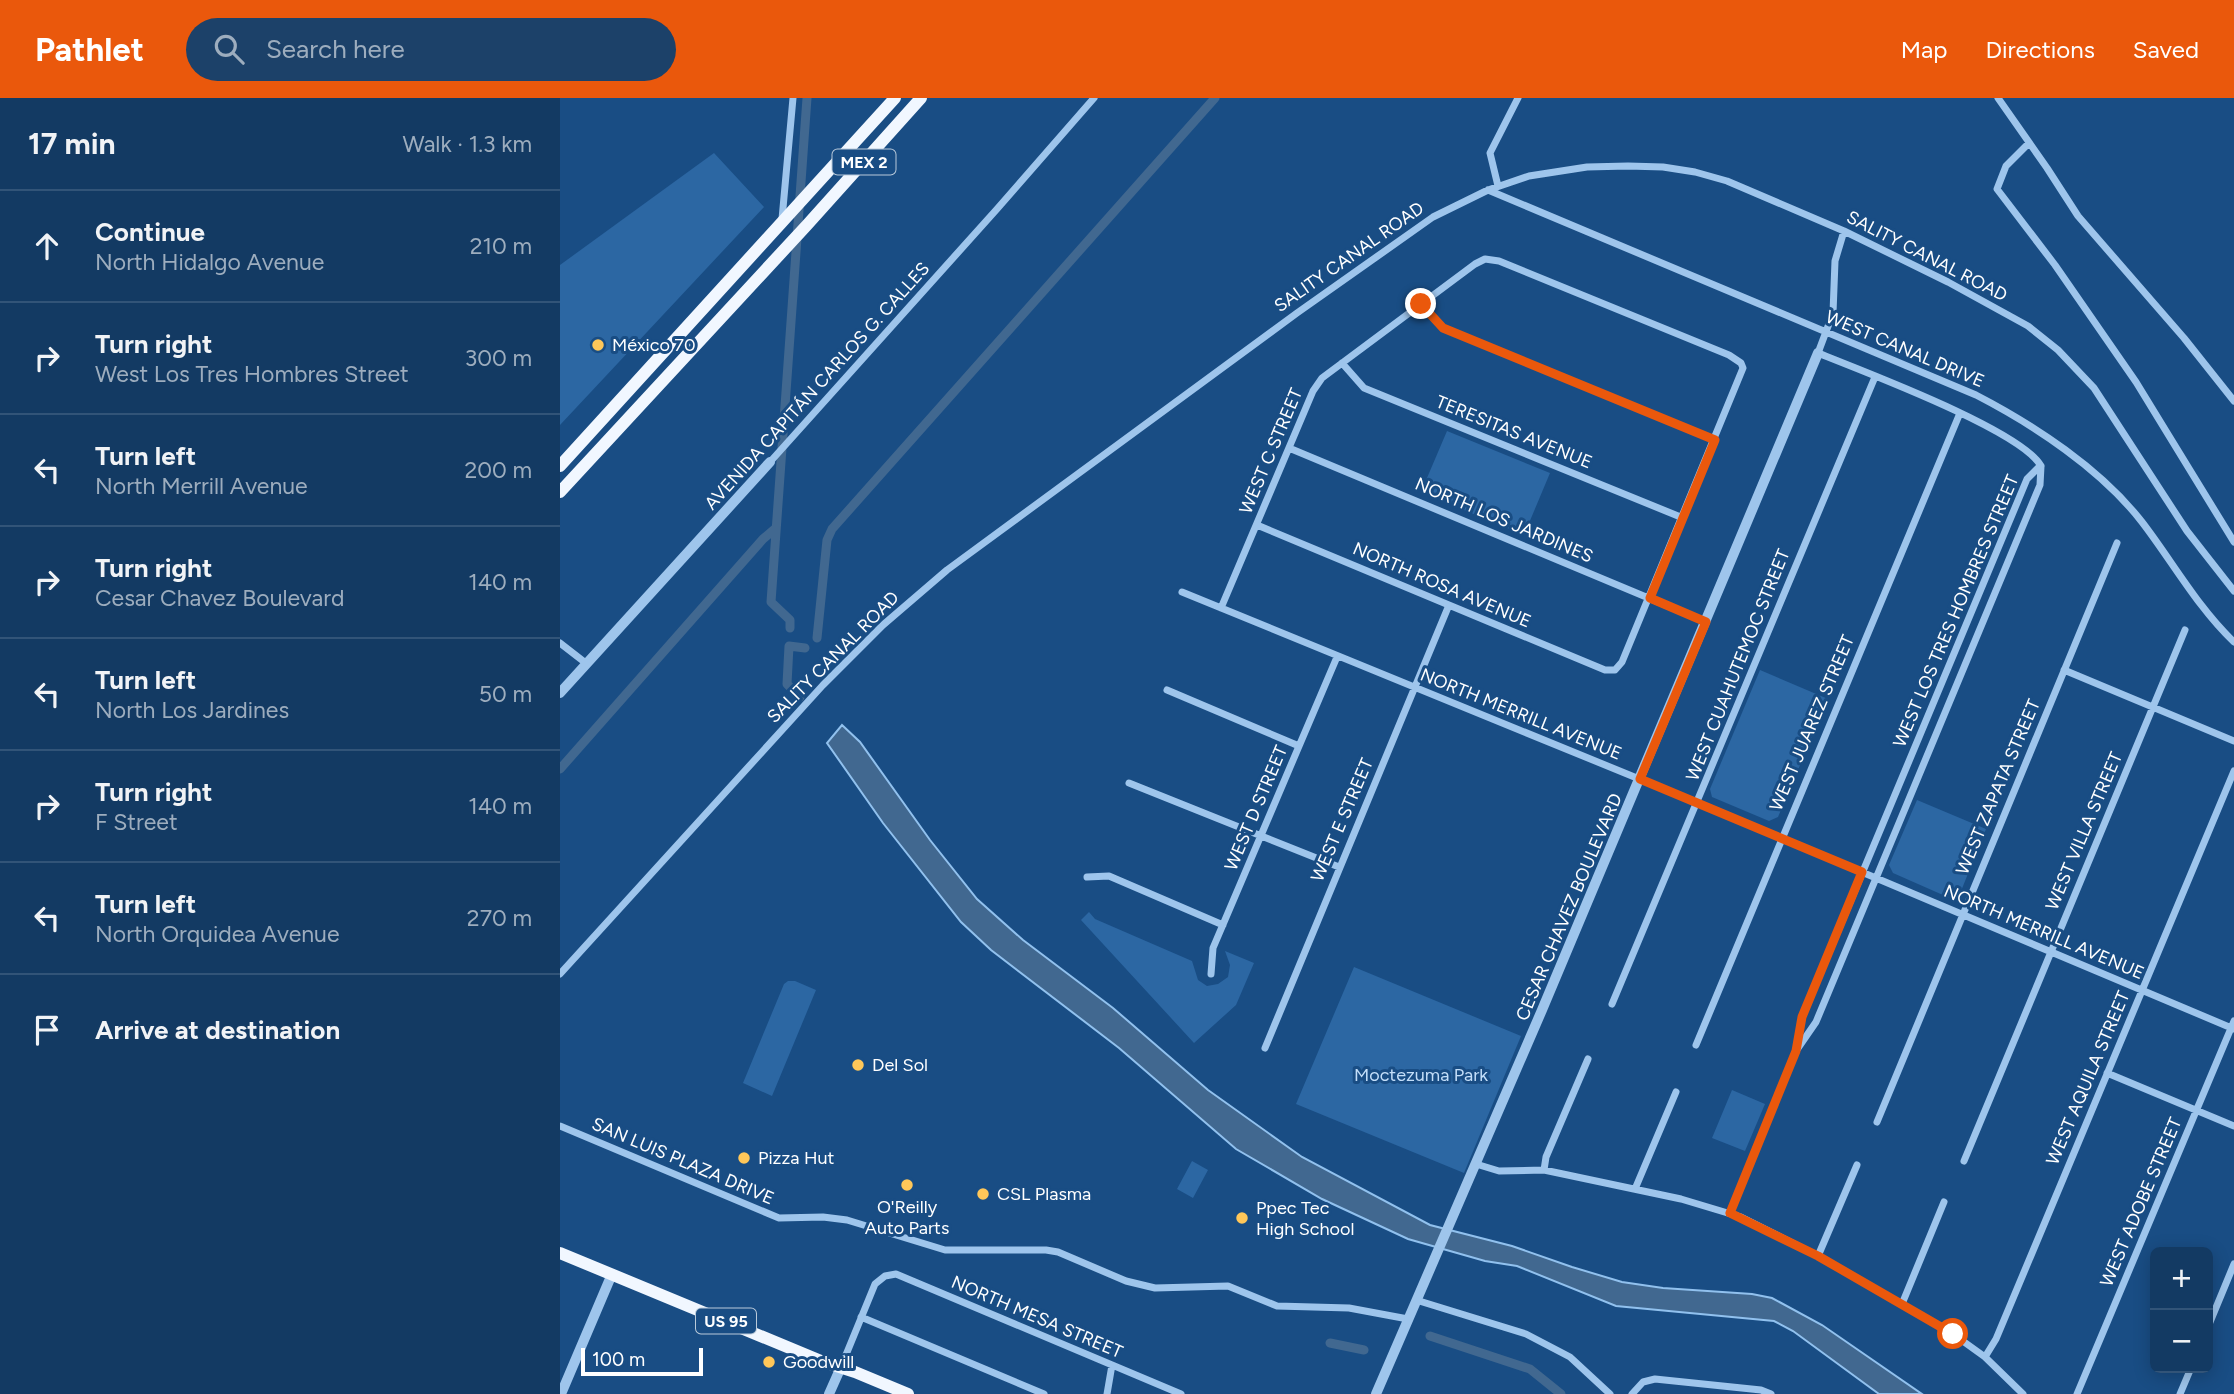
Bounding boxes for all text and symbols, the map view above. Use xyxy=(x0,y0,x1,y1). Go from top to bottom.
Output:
search box xyxy=(186,18,676,81)
text: Pathlet xyxy=(35,30,144,69)
icon: search xyxy=(210,30,248,68)
text: Search here xyxy=(266,33,405,65)
text: Map xyxy=(1901,35,1947,64)
text: Directions xyxy=(1985,35,2095,64)
text: Saved xyxy=(2133,35,2199,64)
text: 17 min xyxy=(28,125,116,162)
text: Walk · 1.3 km xyxy=(403,130,532,158)
road number: MEX 2 xyxy=(832,150,896,174)
street label: SALITY CANAL ROAD xyxy=(1270,197,1428,317)
street label: SALITY CANAL ROAD xyxy=(1843,206,2011,306)
text: Continue xyxy=(95,216,205,248)
icon: ahead xyxy=(28,227,66,265)
text: 210 m xyxy=(470,232,532,260)
text: North Hidalgo Avenue xyxy=(95,248,324,276)
street label: AVENIDA CAPITÁN CARLOS G. CALLES xyxy=(700,258,934,514)
route end xyxy=(1405,288,1436,319)
street label: WEST CANAL DRIVE xyxy=(1822,306,1988,392)
text: Turn right xyxy=(95,328,212,360)
place label: México 70 xyxy=(612,334,696,356)
marker: México 70 xyxy=(590,337,606,353)
icon: right xyxy=(28,339,66,377)
text: 300 m xyxy=(465,344,532,372)
text: West Los Tres Hombres Street xyxy=(95,360,409,388)
street label: WEST C STREET xyxy=(1235,385,1307,517)
street label: TERESITAS AVENUE xyxy=(1433,391,1595,473)
text: Turn left xyxy=(95,440,196,472)
icon: left xyxy=(28,451,66,489)
text: 200 m xyxy=(464,456,532,484)
street label: WEST LOS TRES HOMBRES STREET xyxy=(1888,471,2024,751)
text: North Merrill Avenue xyxy=(95,472,308,500)
street label: NORTH LOS JARDINES xyxy=(1412,473,1596,567)
street label: NORTH ROSA AVENUE xyxy=(1349,537,1535,633)
street label: WEST CUAHUTEMOC STREET xyxy=(1681,546,1795,784)
text: Turn right xyxy=(95,552,212,584)
icon: right xyxy=(28,563,66,601)
text: 140 m xyxy=(468,568,532,596)
text: Cesar Chavez Boulevard xyxy=(95,584,344,612)
street label: SALITY CANAL ROAD xyxy=(762,586,904,728)
street label: WEST JUAREZ STREET xyxy=(1765,632,1859,814)
street label: NORTH MERRILL AVENUE xyxy=(1417,663,1625,765)
text: Turn left xyxy=(95,664,196,696)
icon: left xyxy=(28,675,66,713)
text: 50 m xyxy=(479,680,532,708)
text: North Los Jardines xyxy=(95,696,289,724)
street label: WEST ZAPATA STREET xyxy=(1951,696,2045,878)
street label: WEST D STREET xyxy=(1220,742,1292,874)
street label: WEST VILLA STREET xyxy=(2041,749,2127,913)
street label: WEST E STREET xyxy=(1306,755,1378,885)
text: Turn right xyxy=(95,776,212,808)
icon: right xyxy=(28,787,66,825)
street label: CESAR CHAVEZ BOULEVARD xyxy=(1511,790,1627,1024)
text: 140 m xyxy=(468,792,532,820)
text: F Street xyxy=(95,808,178,836)
street label: NORTH MERRILL AVENUE xyxy=(1941,880,2147,984)
text: Turn left xyxy=(95,888,196,920)
icon: left xyxy=(28,899,66,937)
text: 270 m xyxy=(467,904,532,932)
text: North Orquidea Avenue xyxy=(95,920,339,948)
street label: WEST AQUILA STREET xyxy=(2041,988,2135,1168)
icon: arrive xyxy=(28,1011,66,1049)
text: Arrive at destination xyxy=(95,1014,340,1046)
place label: Del Sol xyxy=(872,1054,928,1076)
marker: Del Sol xyxy=(850,1057,866,1073)
park label: Moctezuma Park xyxy=(1354,1064,1488,1086)
street label: SAN LUIS PLAZA DRIVE xyxy=(589,1113,777,1209)
street label: WEST ADOBE STREET xyxy=(2095,1114,2187,1290)
place label: Pizza Hut xyxy=(758,1147,834,1169)
marker: Pizza Hut xyxy=(736,1150,752,1166)
marker: O'Reilly Auto Parts xyxy=(899,1177,915,1193)
place label: CSL Plasma xyxy=(997,1183,1091,1205)
marker: CSL Plasma xyxy=(975,1186,991,1202)
place label: O'Reilly Auto Parts xyxy=(865,1196,949,1239)
place label: Ppec Tec High School xyxy=(1256,1197,1354,1240)
marker: Ppec Tec High School xyxy=(1234,1210,1250,1226)
map controls xyxy=(2150,1247,2213,1373)
button: + xyxy=(2150,1247,2213,1310)
street label: NORTH MESA STREET xyxy=(948,1271,1126,1363)
road number: US 95 xyxy=(696,1308,756,1334)
button: − xyxy=(2150,1310,2213,1373)
route start xyxy=(1937,1318,1968,1349)
scale bar xyxy=(581,1345,704,1377)
text: 100 m xyxy=(592,1348,645,1371)
place label: Goodwill xyxy=(783,1351,854,1373)
marker: Goodwill xyxy=(761,1354,777,1370)

